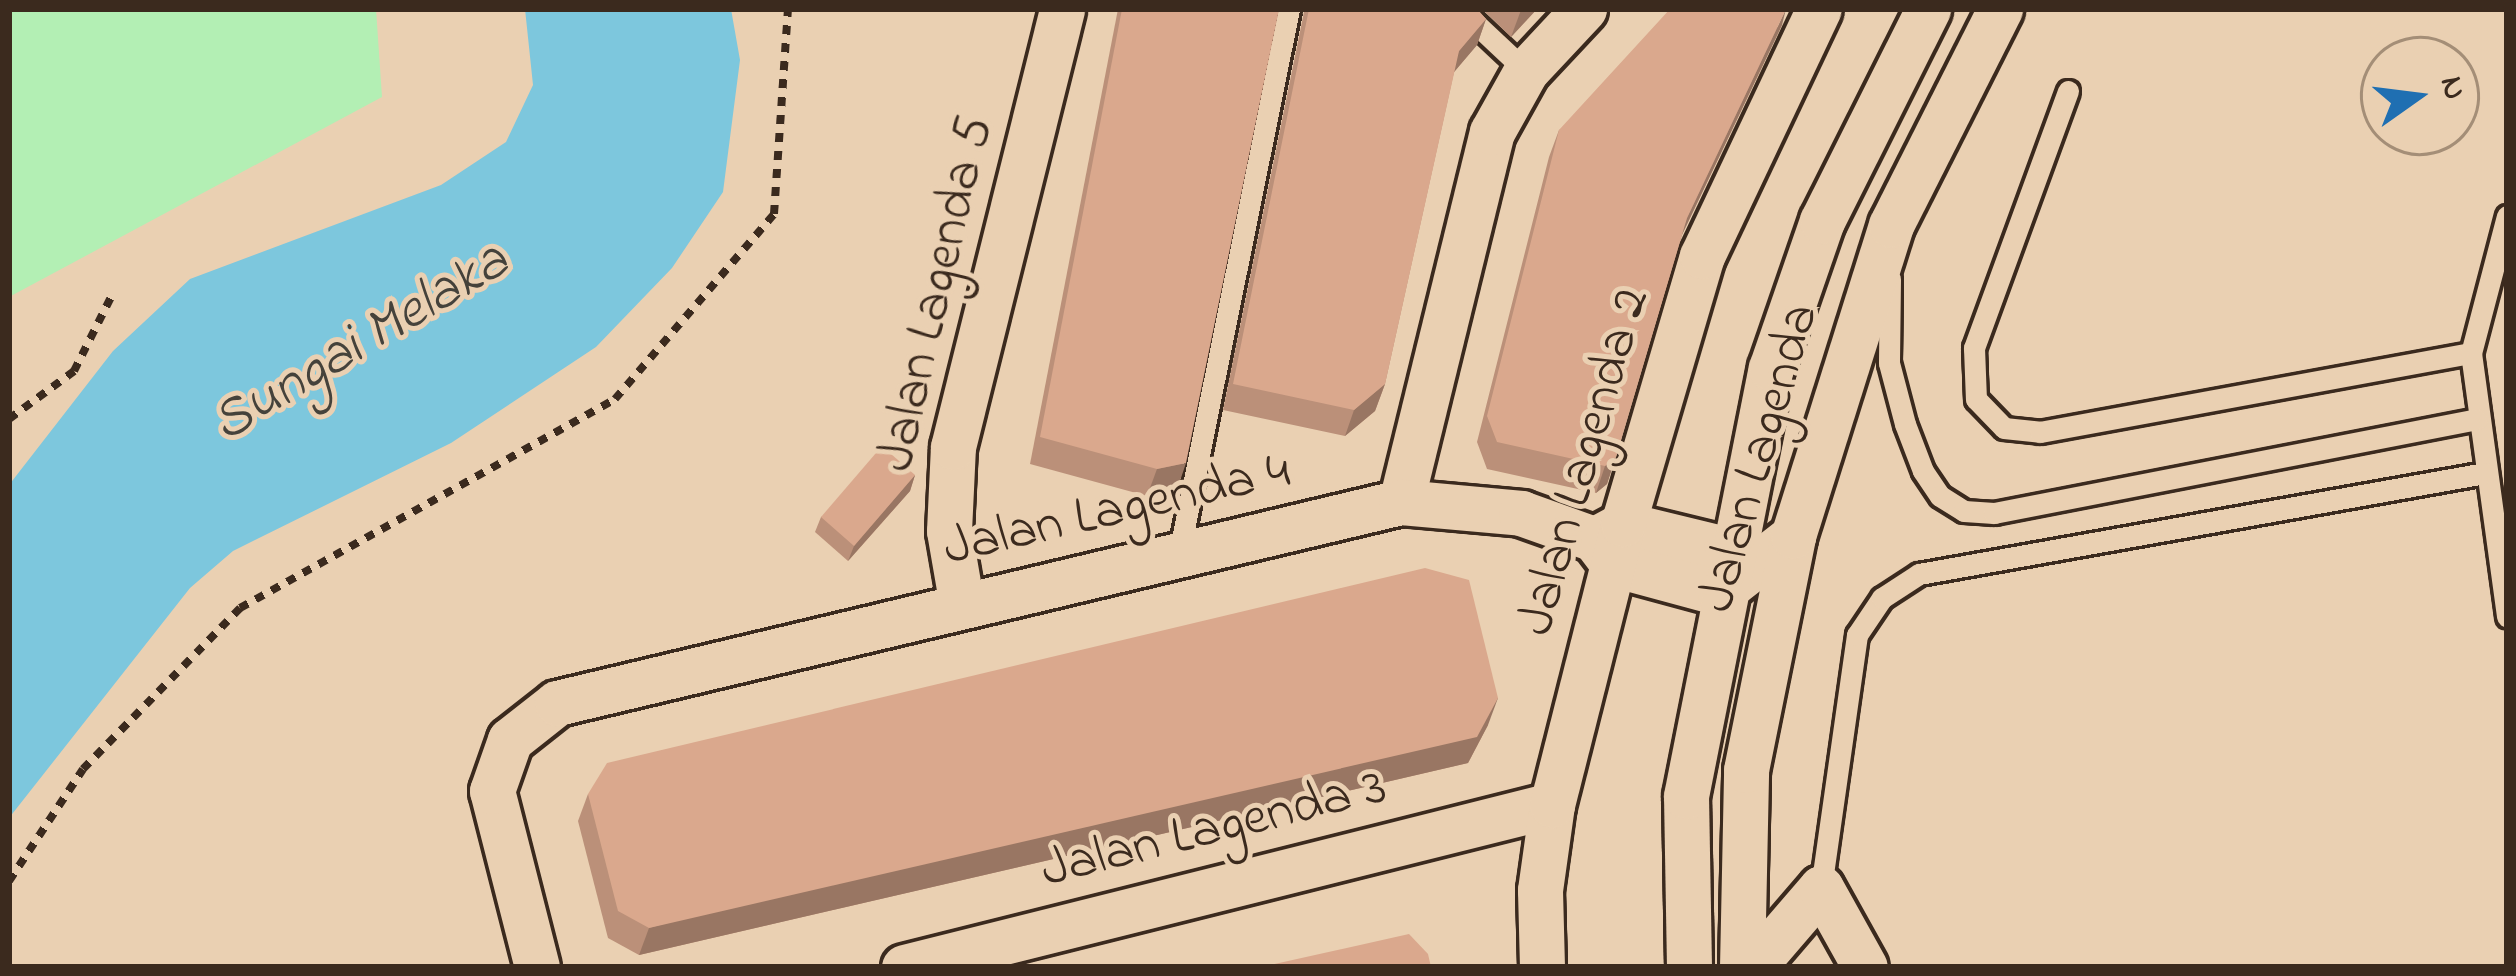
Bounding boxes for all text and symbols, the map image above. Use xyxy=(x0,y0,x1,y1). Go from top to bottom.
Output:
north arrow xyxy=(2360,36,2480,156)
text: N xyxy=(2426,71,2478,105)
street label: Jalan Lagenda 5 xyxy=(865,110,1009,478)
water label: Sungai Melaka xyxy=(200,229,522,459)
street label: Jalan Lagenda 2 xyxy=(1505,281,1665,643)
street label: Jalan Lagenda xyxy=(1685,296,1835,620)
street label: Jalan Lagenda 4 xyxy=(938,440,1296,582)
street label: Jalan Lagenda 3 xyxy=(1035,756,1393,904)

